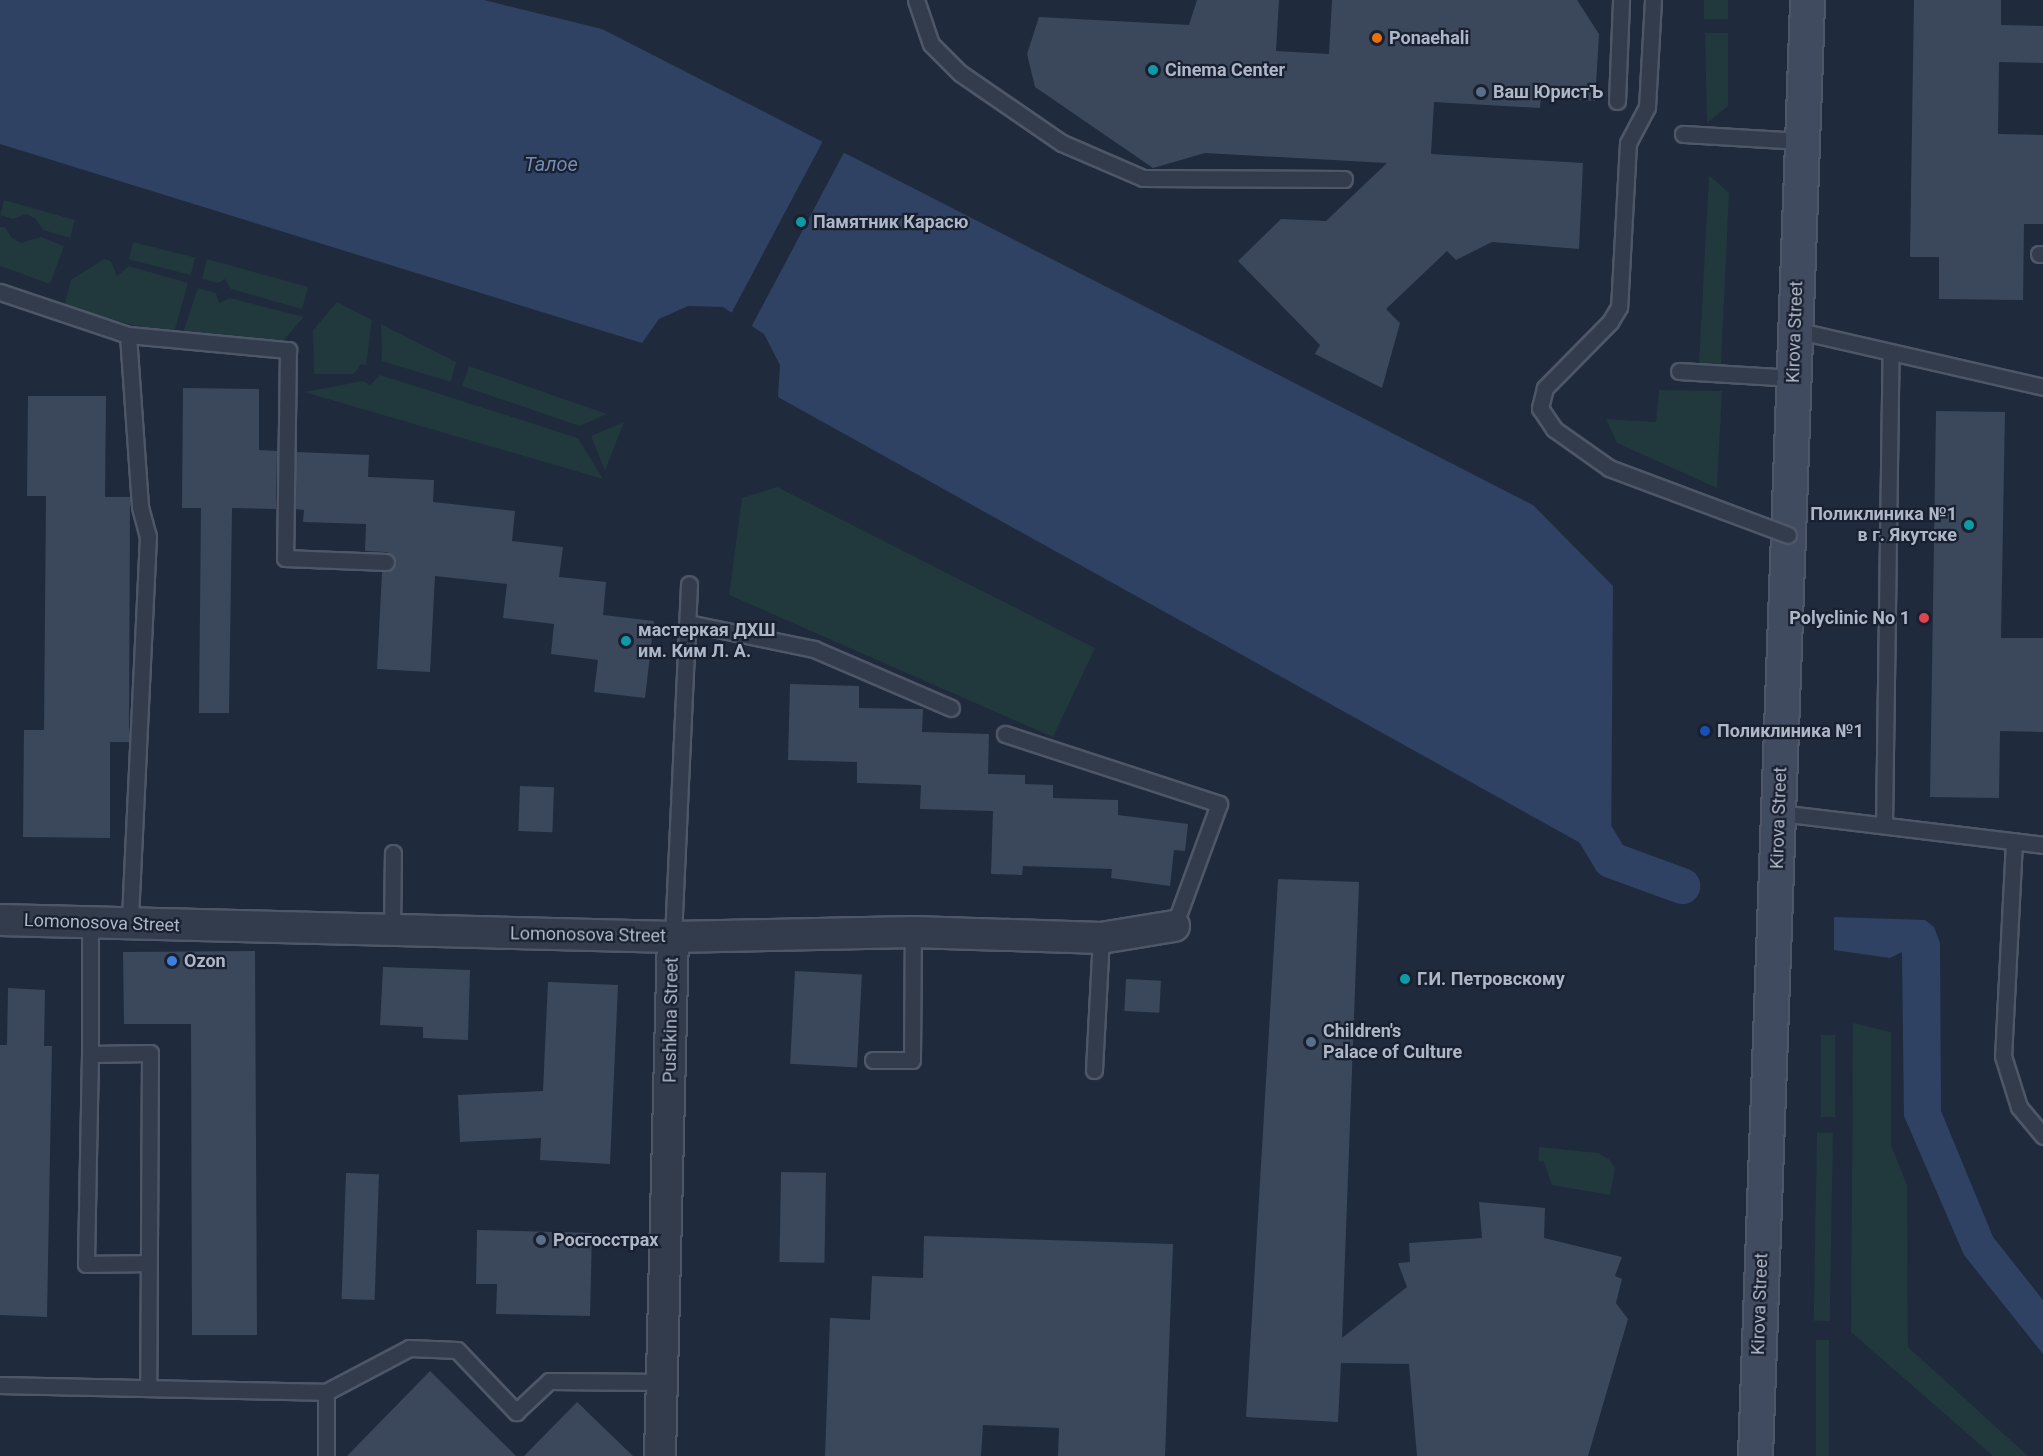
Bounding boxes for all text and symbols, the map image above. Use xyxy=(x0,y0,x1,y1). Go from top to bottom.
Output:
place label: Ponaehali xyxy=(1389,27,1469,49)
marker: Ponaehali xyxy=(1370,31,1384,45)
place label: Cinema Center xyxy=(1165,59,1285,81)
marker: Cinema Center xyxy=(1146,63,1160,77)
place label: Ваш ЮристЪ xyxy=(1493,81,1603,103)
marker: Ваш ЮристЪ xyxy=(1474,85,1488,99)
water label: Талое xyxy=(524,152,578,176)
place label: Памятник Карасю xyxy=(813,211,968,233)
marker: Памятник Карасю xyxy=(794,215,808,229)
street label: Kirova Street xyxy=(1782,281,1808,383)
place label: Поликлиника №1 в г. Якутске xyxy=(1810,504,1957,546)
marker: Поликлиника №1 в г. Якутске xyxy=(1962,518,1976,532)
place label: Polyclinic No 1 xyxy=(1789,607,1910,629)
marker: Polyclinic No 1 xyxy=(1915,609,1933,627)
place label: мастеркая ДХШ им. Ким Л. А. xyxy=(638,620,775,662)
marker: мастеркая ДХШ им. Ким Л. А. xyxy=(619,634,633,648)
place label: Поликлиника №1 xyxy=(1717,720,1864,742)
marker: Поликлиника №1 xyxy=(1698,724,1712,738)
street label: Kirova Street xyxy=(1766,767,1792,869)
street label: Lomonosova Street xyxy=(24,909,180,937)
street label: Lomonosova Street xyxy=(510,923,666,947)
place label: Ozon xyxy=(184,950,226,972)
marker: Ozon xyxy=(165,954,179,968)
street label: Pushkina Street xyxy=(659,957,683,1083)
place label: Г.И. Петровскому xyxy=(1417,968,1565,990)
marker: Г.И. Петровскому xyxy=(1398,972,1412,986)
place label: Children's Palace of Culture xyxy=(1323,1021,1462,1064)
marker: Children's Palace of Culture xyxy=(1304,1035,1318,1049)
place label: Росгосстрах xyxy=(553,1229,658,1251)
marker: Росгосстрах xyxy=(534,1233,548,1247)
street label: Kirova Street xyxy=(1747,1253,1773,1355)

